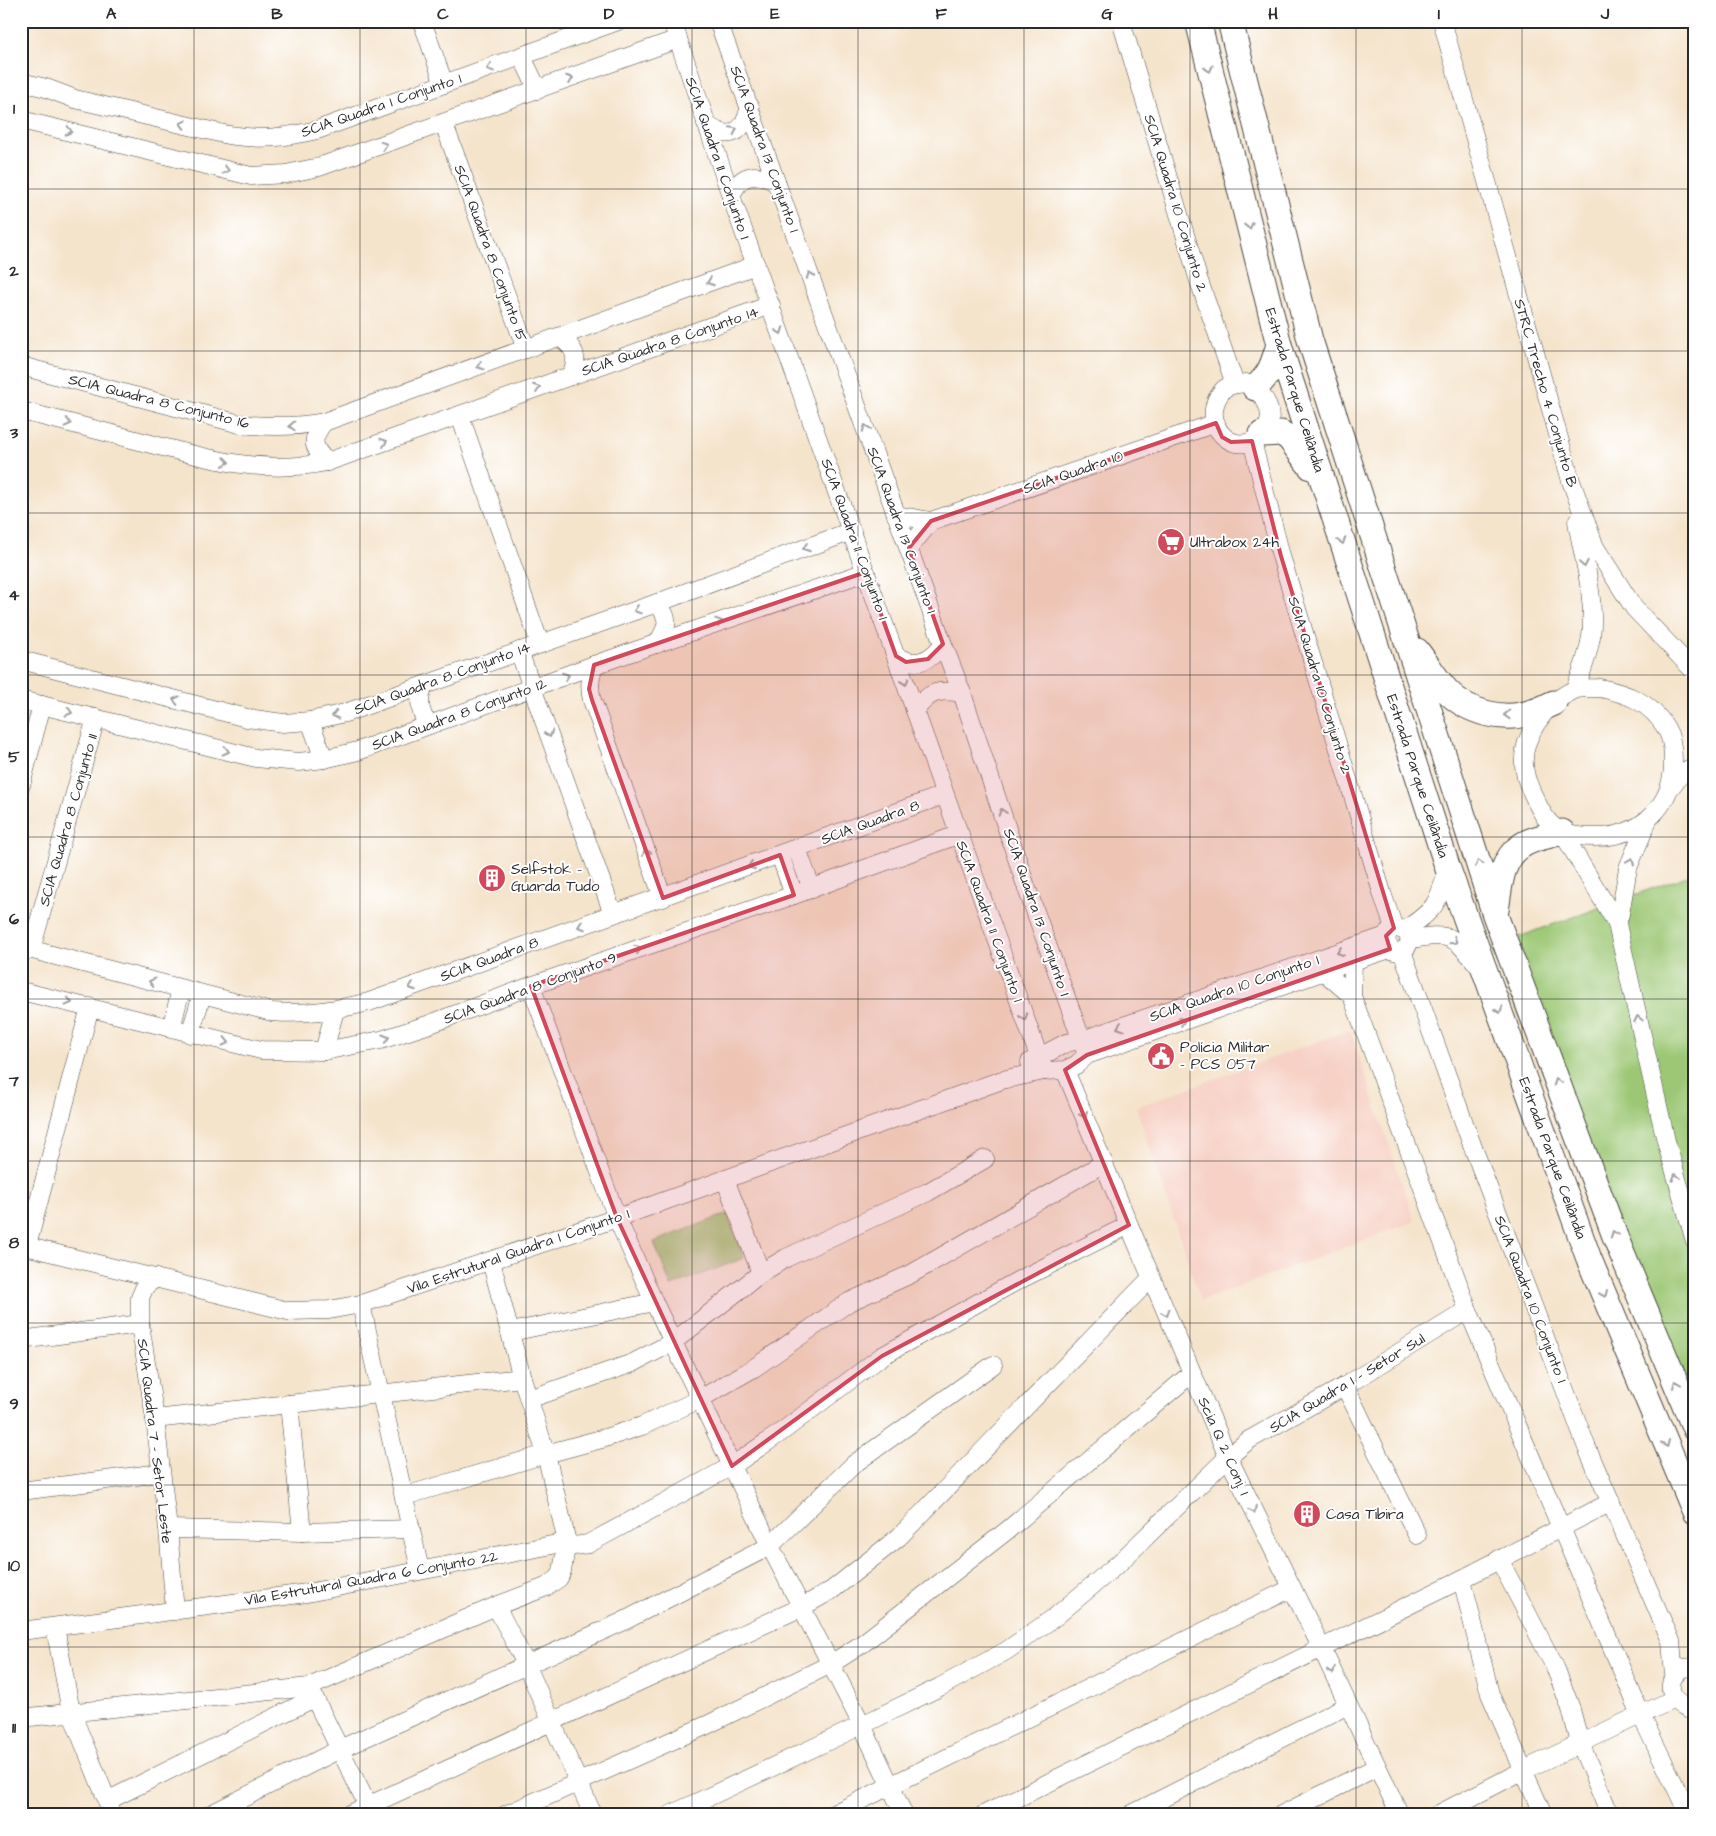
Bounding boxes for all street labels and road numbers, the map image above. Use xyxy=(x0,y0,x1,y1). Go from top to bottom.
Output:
street label: SCIA Quadra 13 Conjunto 1 xyxy=(725,63,805,236)
street label: SCIA Quadra 1 Conjunto 1 xyxy=(298,68,464,143)
street label: SCIA Quadra 11 Conjunto 1 xyxy=(680,74,755,242)
street label: SCIA Quadra 10 Conjunto 2 xyxy=(1139,112,1213,295)
street label: SCIA Quadra 8 Conjunto 15 xyxy=(449,162,532,345)
street label: STRC Trecho 4 Conjunto B xyxy=(1509,296,1583,490)
street label: SCIA Quadra 8 Conjunto 14 xyxy=(579,301,762,382)
street label: Estrada Parque Ceilândia xyxy=(1260,305,1330,475)
street label: SCIA Quadra 8 Conjunto 16 xyxy=(66,369,252,434)
street label: SCIA Quadra 13 Conjunto 1 xyxy=(862,444,942,617)
street label: SCIA Quadra 10 xyxy=(1020,445,1127,500)
street label: SCIA Quadra 11 Conjunto 1 xyxy=(816,456,894,623)
street label: SCIA Quadra 10 Conjunto 2 xyxy=(1283,594,1357,777)
street label: SCIA Quadra 8 Conjunto 14 xyxy=(351,637,533,720)
street label: SCIA Quadra 8 Conjunto 12 xyxy=(369,673,550,756)
street label: Estrada Parque Ceilândia xyxy=(1381,692,1454,861)
street label: SCIA Quadra 8 Conjunto 11 xyxy=(34,732,103,909)
street label: SCIA Quadra 8 xyxy=(818,795,923,850)
street label: SCIA Quadra 13 Conjunto 1 xyxy=(998,826,1075,999)
street label: SCIA Quadra 11 Conjunto 1 xyxy=(951,838,1029,1005)
street label: SCIA Quadra 8 xyxy=(437,932,542,987)
street label: SCIA Quadra 8 Conjunto 9 xyxy=(441,947,620,1030)
street label: SCIA Quadra 10 Conjunto 1 xyxy=(1147,950,1322,1027)
street label: Estrada Parque Ceilândia xyxy=(1513,1074,1592,1242)
street label: Vila Estrutural Quadra 1 Conjunto 1 xyxy=(404,1203,632,1300)
street label: SCIA Quadra 10 Conjunto 1 xyxy=(1489,1212,1572,1386)
street label: SCIA Quadra 1 - Setor Sul xyxy=(1265,1328,1429,1438)
street label: SCIA Quadra 7 - Setor Leste xyxy=(132,1337,177,1545)
street label: Scia Q 2 Conj. 1 xyxy=(1192,1394,1255,1499)
street label: Vila Estrutural Quadra 6 Conjunto 22 xyxy=(243,1546,500,1611)

